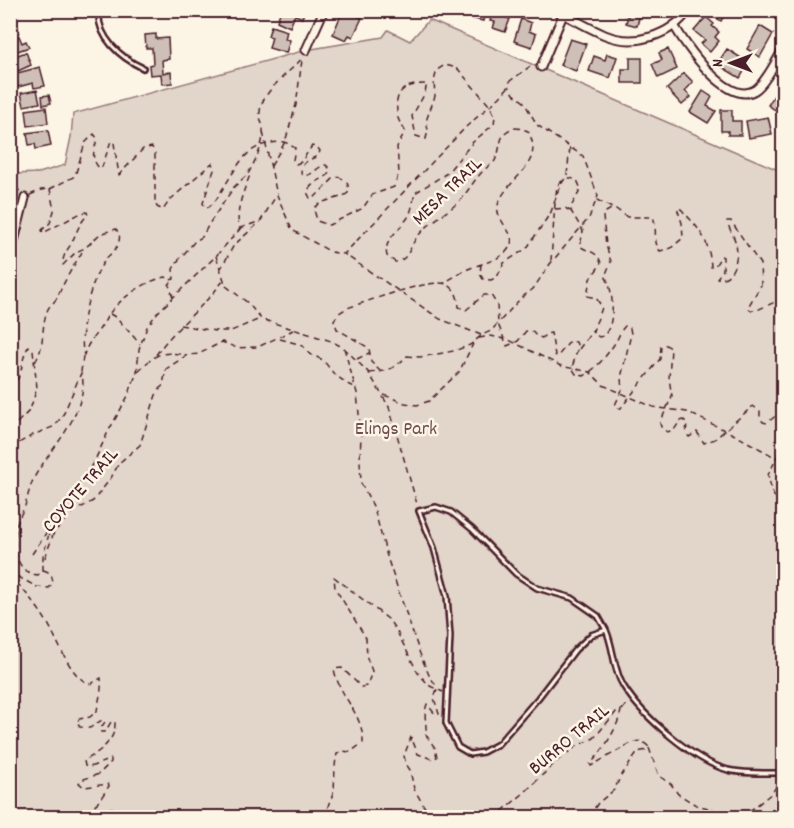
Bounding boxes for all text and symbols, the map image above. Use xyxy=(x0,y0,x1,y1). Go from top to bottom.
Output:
north arrow xyxy=(701,33,761,93)
text: N xyxy=(707,59,730,67)
street label: MESA TRAIL xyxy=(407,151,490,233)
park label: Elings Park xyxy=(355,416,437,444)
street label: COYOTE TRAIL xyxy=(36,442,126,540)
street label: BURRO TRAIL xyxy=(524,698,616,782)

